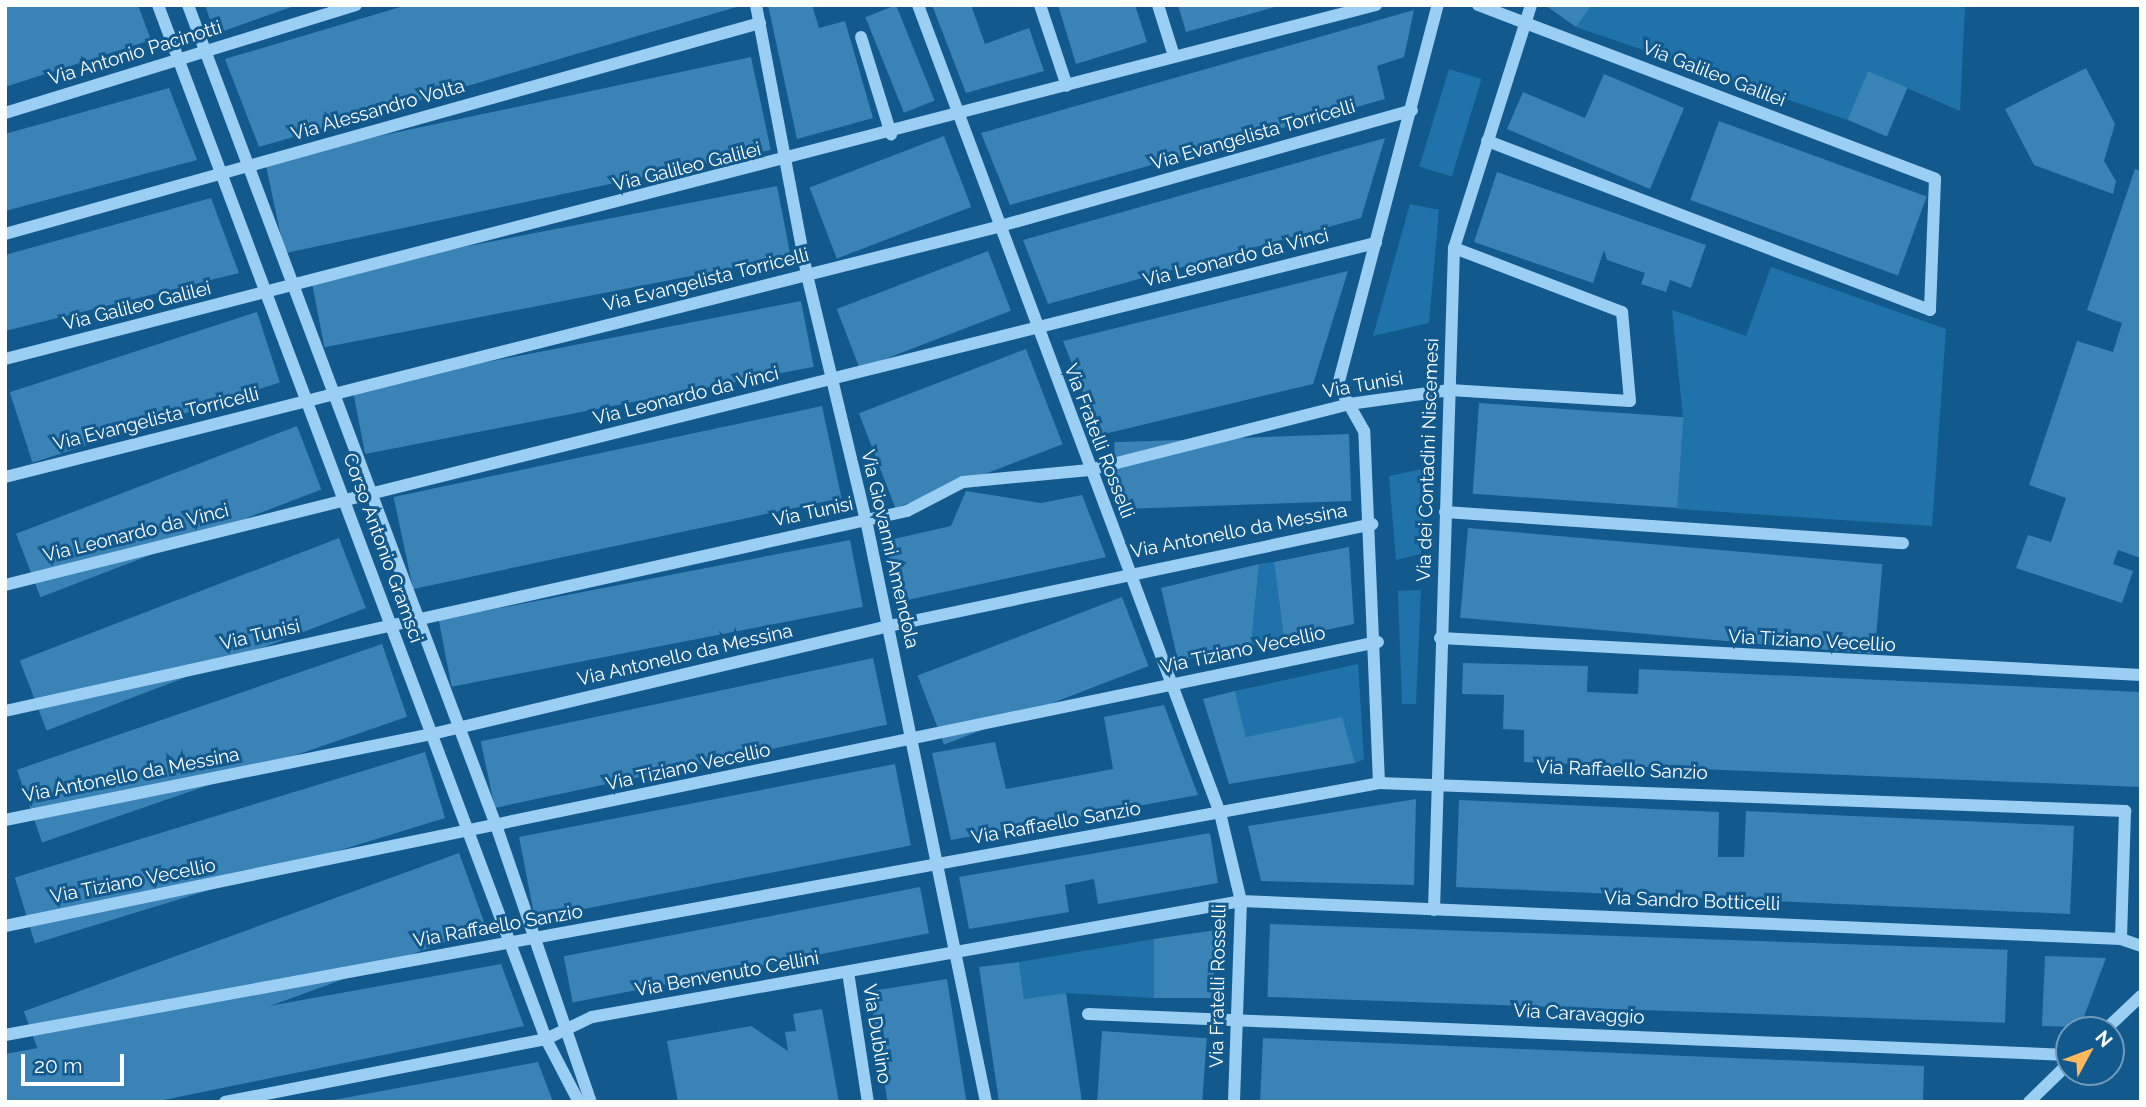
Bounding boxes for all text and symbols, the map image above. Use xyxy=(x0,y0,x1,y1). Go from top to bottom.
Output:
street label: Via Antonio Pacinotti xyxy=(45,16,225,90)
street label: Via Galileo Galilei xyxy=(1639,36,1789,112)
street label: Via Alessandro Volta xyxy=(288,74,468,146)
street label: Via Evangelista Torricelli xyxy=(1148,95,1358,175)
street label: Via Galileo Galilei xyxy=(611,138,763,196)
street label: Via Leonardo da Vinci xyxy=(1141,224,1331,292)
street label: Via Evangelista Torricelli xyxy=(600,243,812,317)
street label: Via Galileo Galilei xyxy=(61,277,213,335)
street label: Via dei Contadini Niscemesi xyxy=(1412,338,1444,582)
street label: Via Fratelli Rosselli xyxy=(1059,361,1139,521)
street label: Via Leonardo da Vinci xyxy=(591,362,781,430)
street label: Via Tunisi xyxy=(1321,367,1405,403)
street label: Via Evangelista Torricelli xyxy=(50,382,262,456)
street label: Via Giovanni Amendola xyxy=(856,447,924,651)
street label: Corso Antonio Gramsci xyxy=(338,450,428,646)
street label: Via Tunisi xyxy=(770,492,856,532)
street label: Via Leonardo da Vinci xyxy=(41,499,231,567)
street label: Via Antonello da Messina xyxy=(1128,499,1350,563)
street label: Via Tunisi xyxy=(217,615,303,655)
street label: Via Antonello da Messina xyxy=(575,619,795,691)
street label: Via Tiziano Vecellio xyxy=(1158,621,1328,679)
street label: Via Tiziano Vecellio xyxy=(1727,625,1897,657)
street label: Via Tiziano Vecellio xyxy=(603,738,773,796)
street label: Via Antonello da Messina xyxy=(20,743,242,807)
street label: Via Raffaello Sanzio xyxy=(1536,756,1708,784)
street label: Via Raffaello Sanzio xyxy=(970,797,1142,849)
street label: Via Tiziano Vecellio xyxy=(48,854,218,908)
street label: Via Sandro Botticelli xyxy=(1604,887,1780,915)
street label: Via Raffaello Sanzio xyxy=(412,900,584,952)
street label: Via Fratelli Rosselli xyxy=(1205,904,1231,1068)
street label: Via Benvenuto Cellini xyxy=(633,947,821,1001)
street label: Via Dublino xyxy=(858,983,896,1085)
street label: Via Caravaggio xyxy=(1513,999,1645,1029)
north arrow xyxy=(2055,1016,2125,1086)
text: N xyxy=(2091,1026,2117,1051)
scale bar xyxy=(24,1040,128,1084)
text: 20 m xyxy=(34,1053,82,1078)

